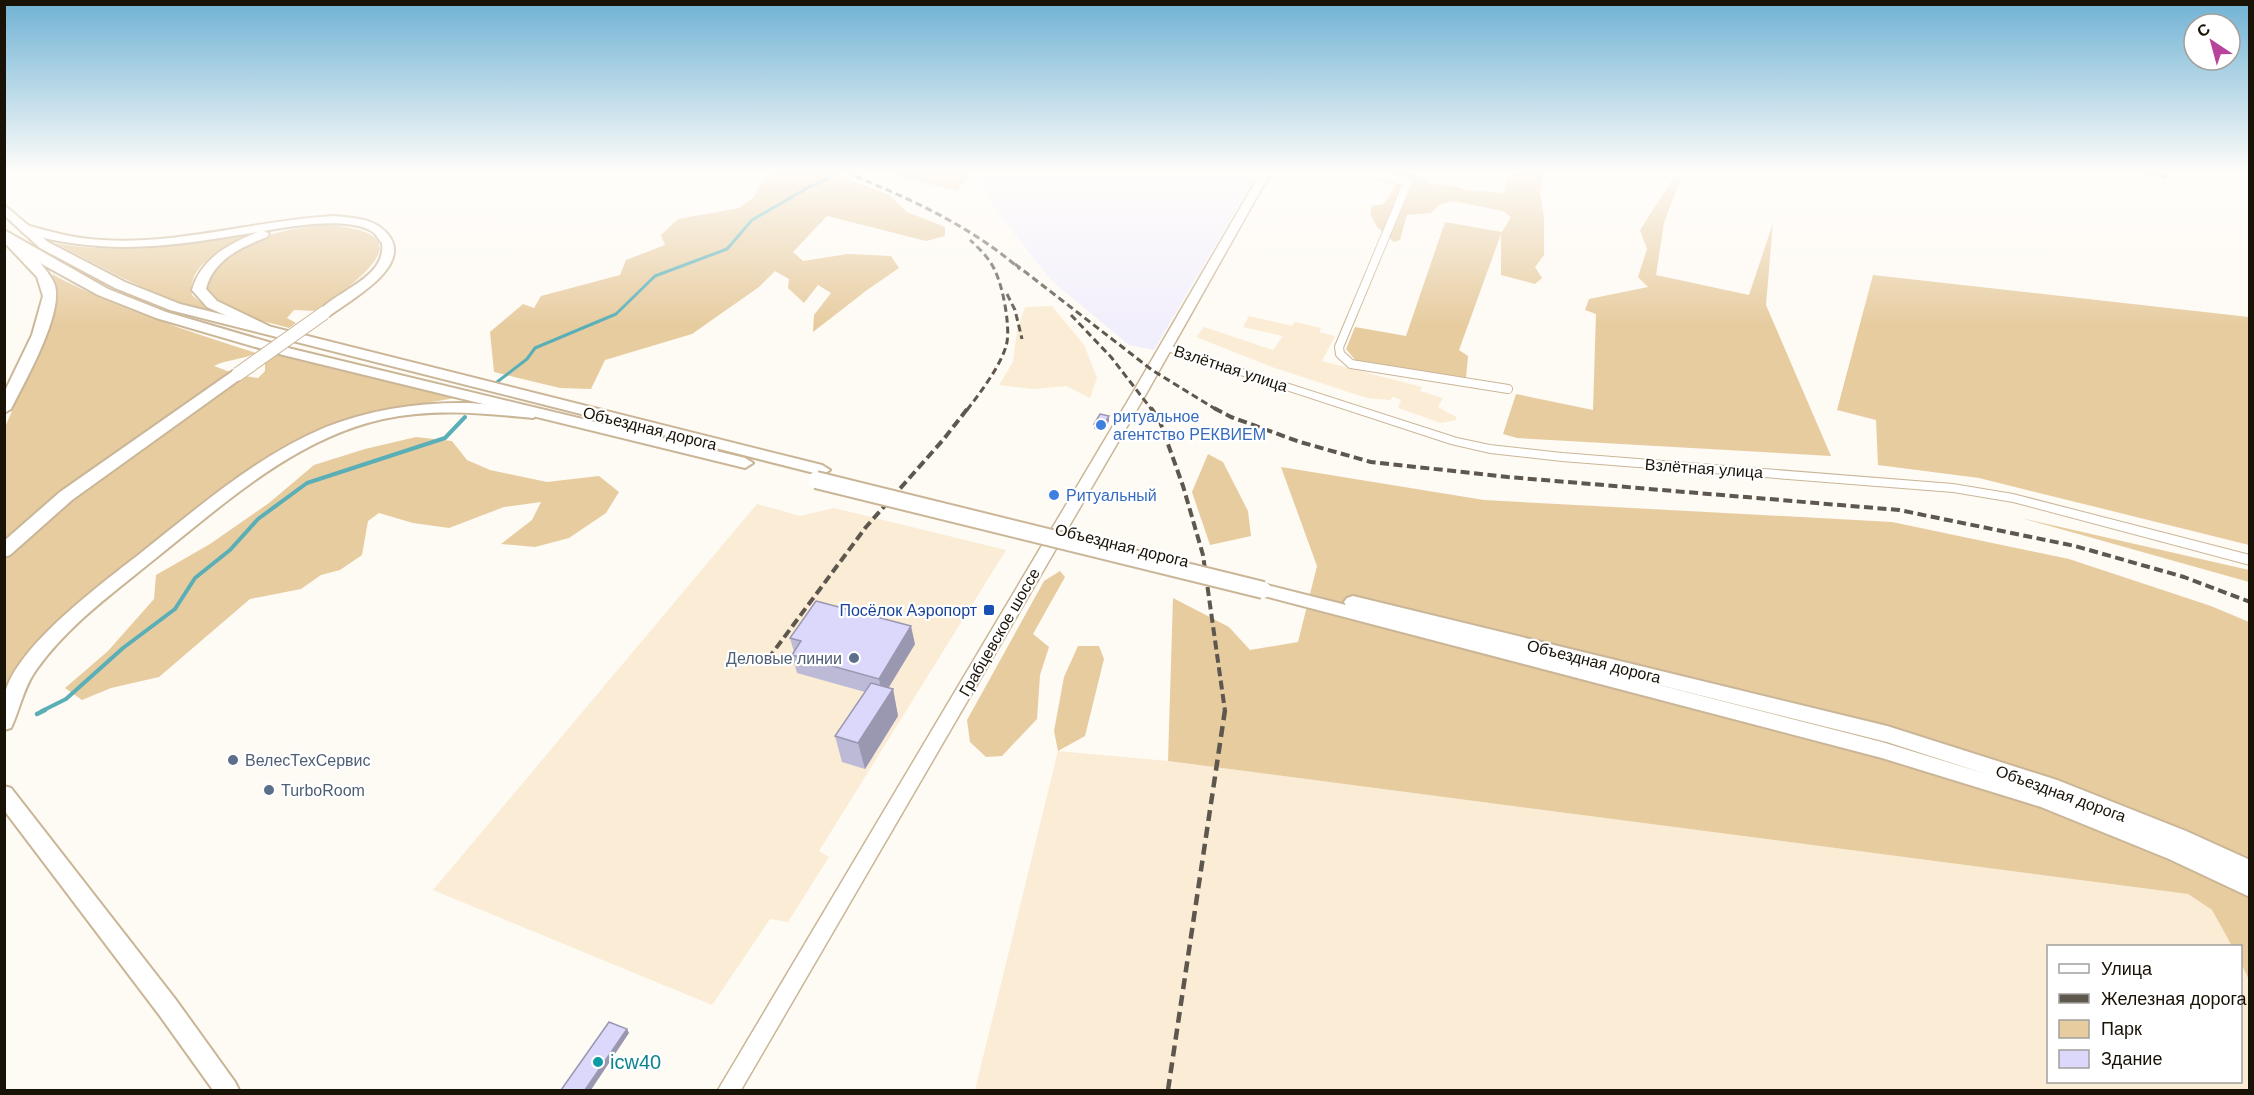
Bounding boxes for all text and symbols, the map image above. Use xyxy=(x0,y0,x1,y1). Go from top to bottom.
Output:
north arrow xyxy=(2182,12,2242,72)
text: С xyxy=(2194,20,2214,41)
street label: Взлётная улица xyxy=(1172,342,1290,395)
street label: Объездная дорога xyxy=(581,404,719,453)
place label: ритуальное агентство РЕКВИЕМ xyxy=(1113,408,1266,443)
marker: ритуальное агентство РЕКВИЕМ xyxy=(1094,418,1108,432)
street label: Взлётная улица xyxy=(1644,456,1764,481)
place label: Ритуальный xyxy=(1066,487,1157,504)
marker: Ритуальный xyxy=(1047,488,1061,502)
street label: Объездная дорога xyxy=(1053,521,1191,570)
street label: Грабцевское шоссе xyxy=(956,565,1043,699)
place label: Посёлок Аэропорт xyxy=(839,602,978,619)
marker: Посёлок Аэропорт xyxy=(982,603,996,617)
street label: Объездная дорога xyxy=(1525,637,1663,686)
place label: Деловые линии xyxy=(726,650,842,667)
marker: Деловые линии xyxy=(847,651,861,665)
place label: ВелесТехСервис xyxy=(245,752,370,769)
marker: ВелесТехСервис xyxy=(226,753,240,767)
street label: Объездная дорога xyxy=(1993,762,2128,825)
place label: TurboRoom xyxy=(281,782,365,799)
marker: TurboRoom xyxy=(262,783,276,797)
legend xyxy=(2047,945,2242,1083)
text: Улица xyxy=(2101,959,2153,979)
text: Железная дорога xyxy=(2101,989,2248,1009)
text: Парк xyxy=(2101,1019,2142,1039)
text: Здание xyxy=(2101,1049,2162,1069)
place label: icw40 xyxy=(610,1051,661,1073)
marker: icw40 xyxy=(591,1055,605,1069)

